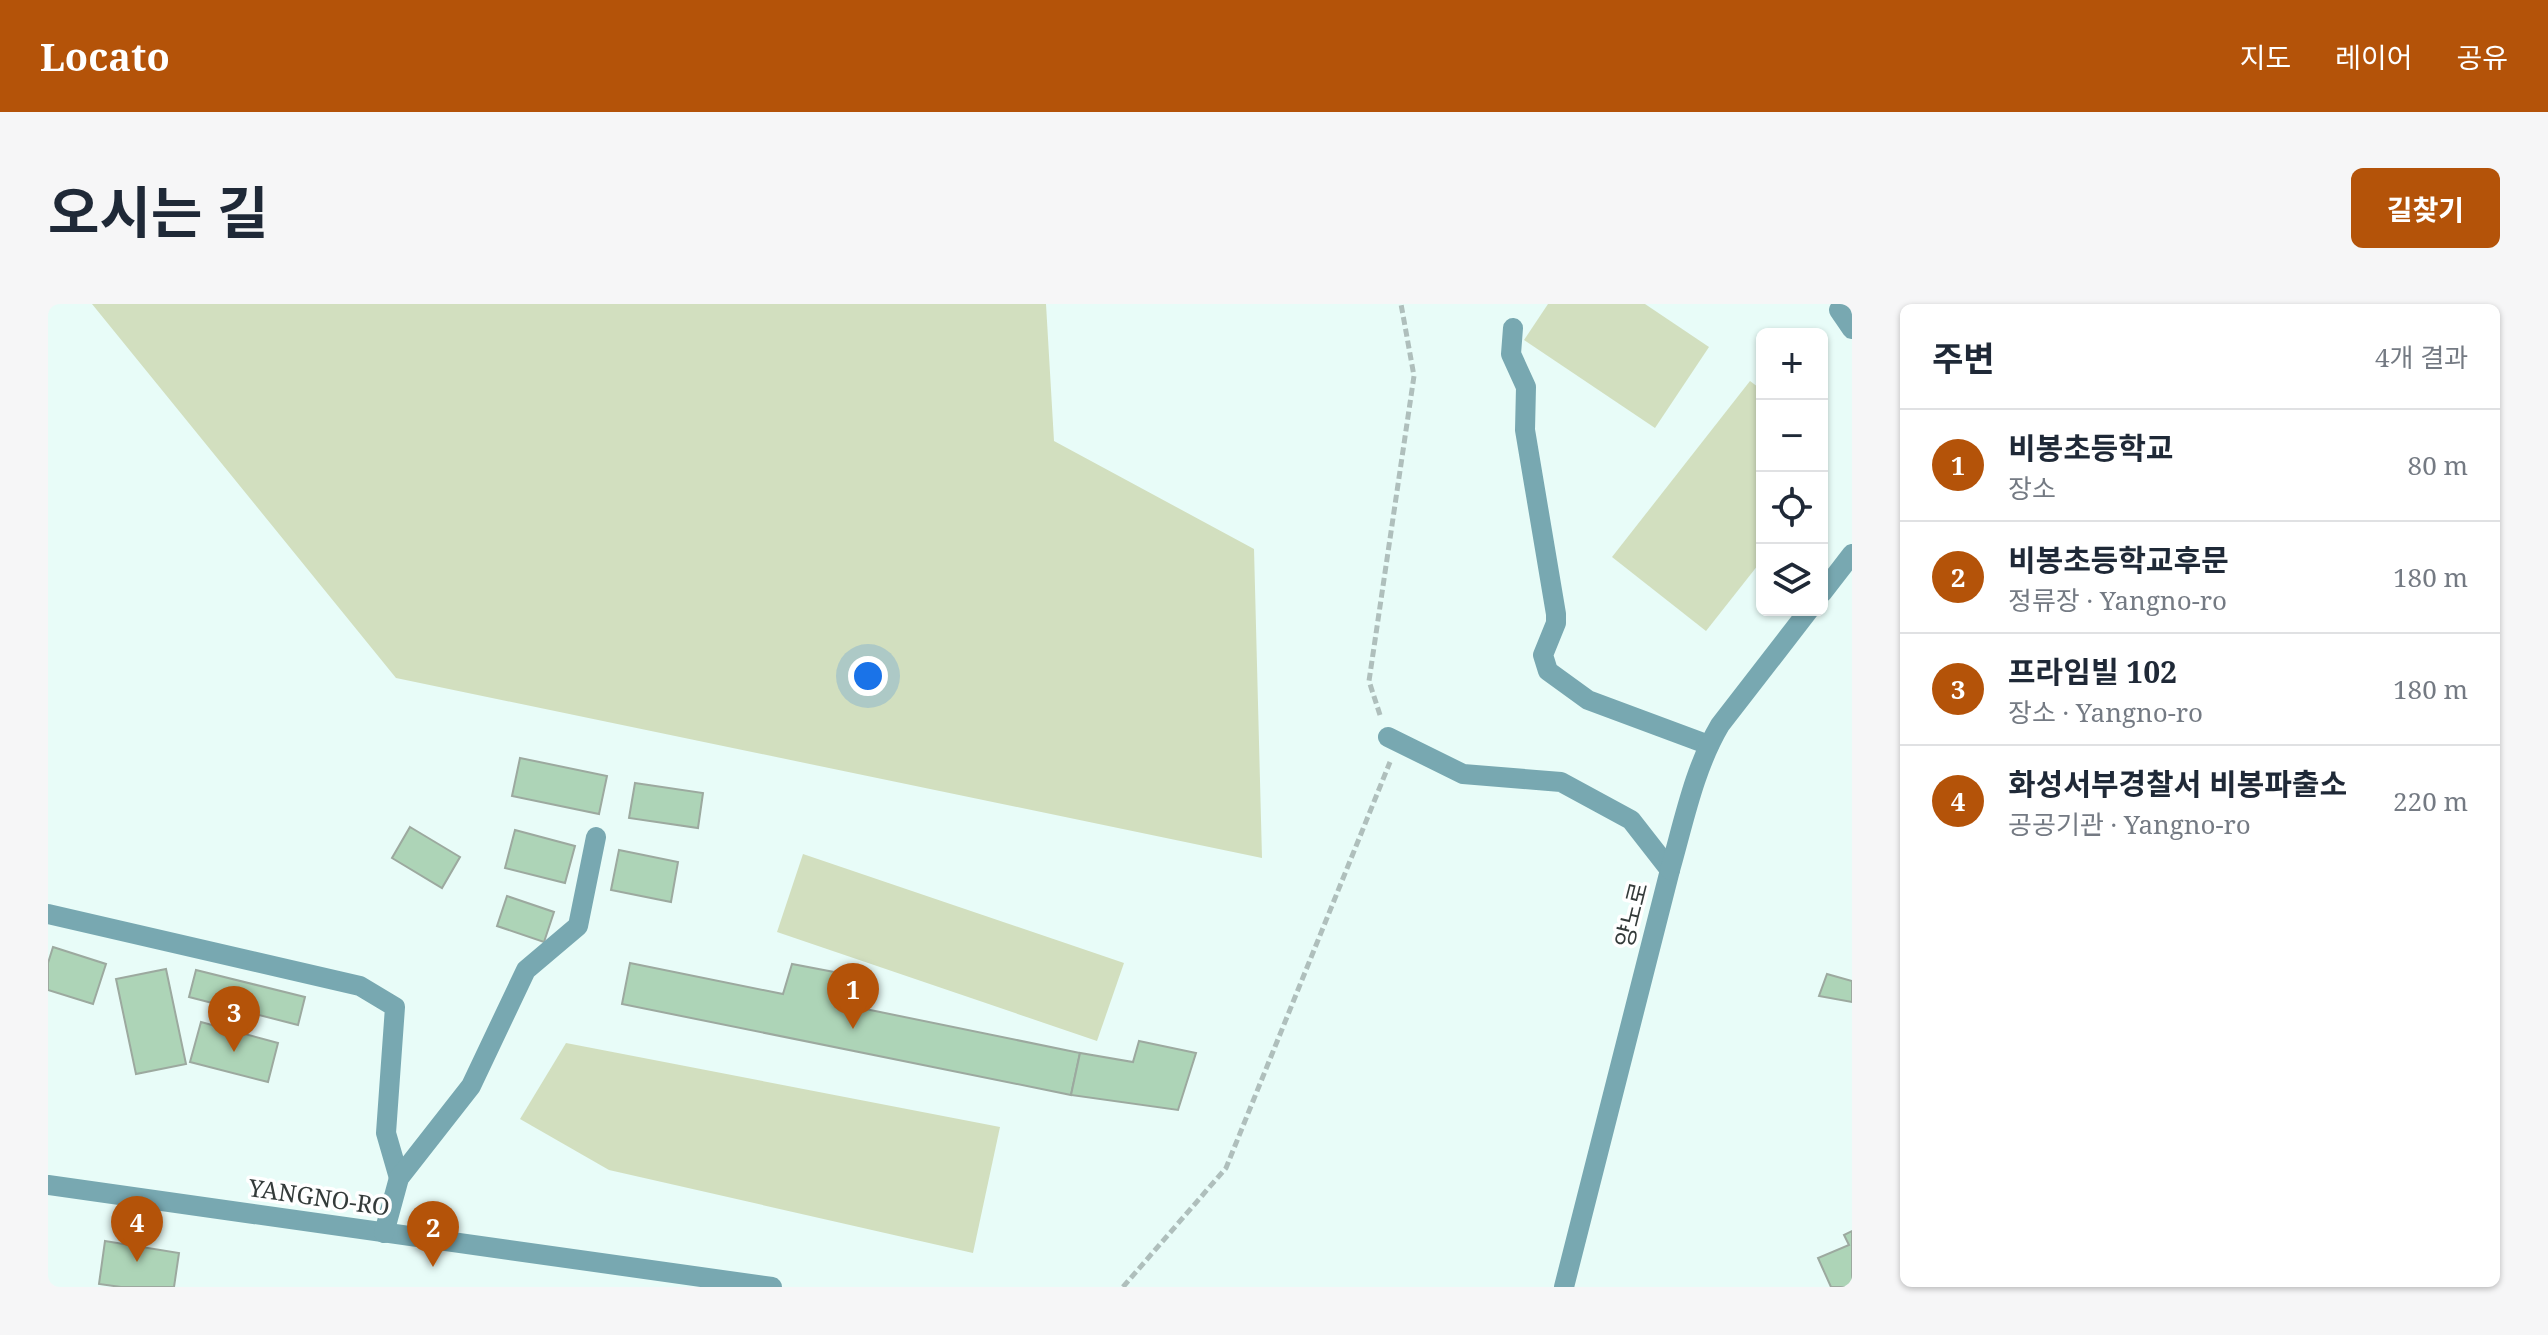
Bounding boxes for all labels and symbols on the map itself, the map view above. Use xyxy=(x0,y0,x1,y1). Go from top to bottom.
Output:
your location xyxy=(848,656,888,696)
street label: 양노로 xyxy=(1607,879,1655,951)
pin: 1 xyxy=(827,963,879,1029)
pin: 3 xyxy=(208,986,260,1052)
street label: YANGNO-RO xyxy=(245,1170,392,1223)
pin: 4 xyxy=(111,1196,163,1262)
pin: 2 xyxy=(407,1201,459,1267)

